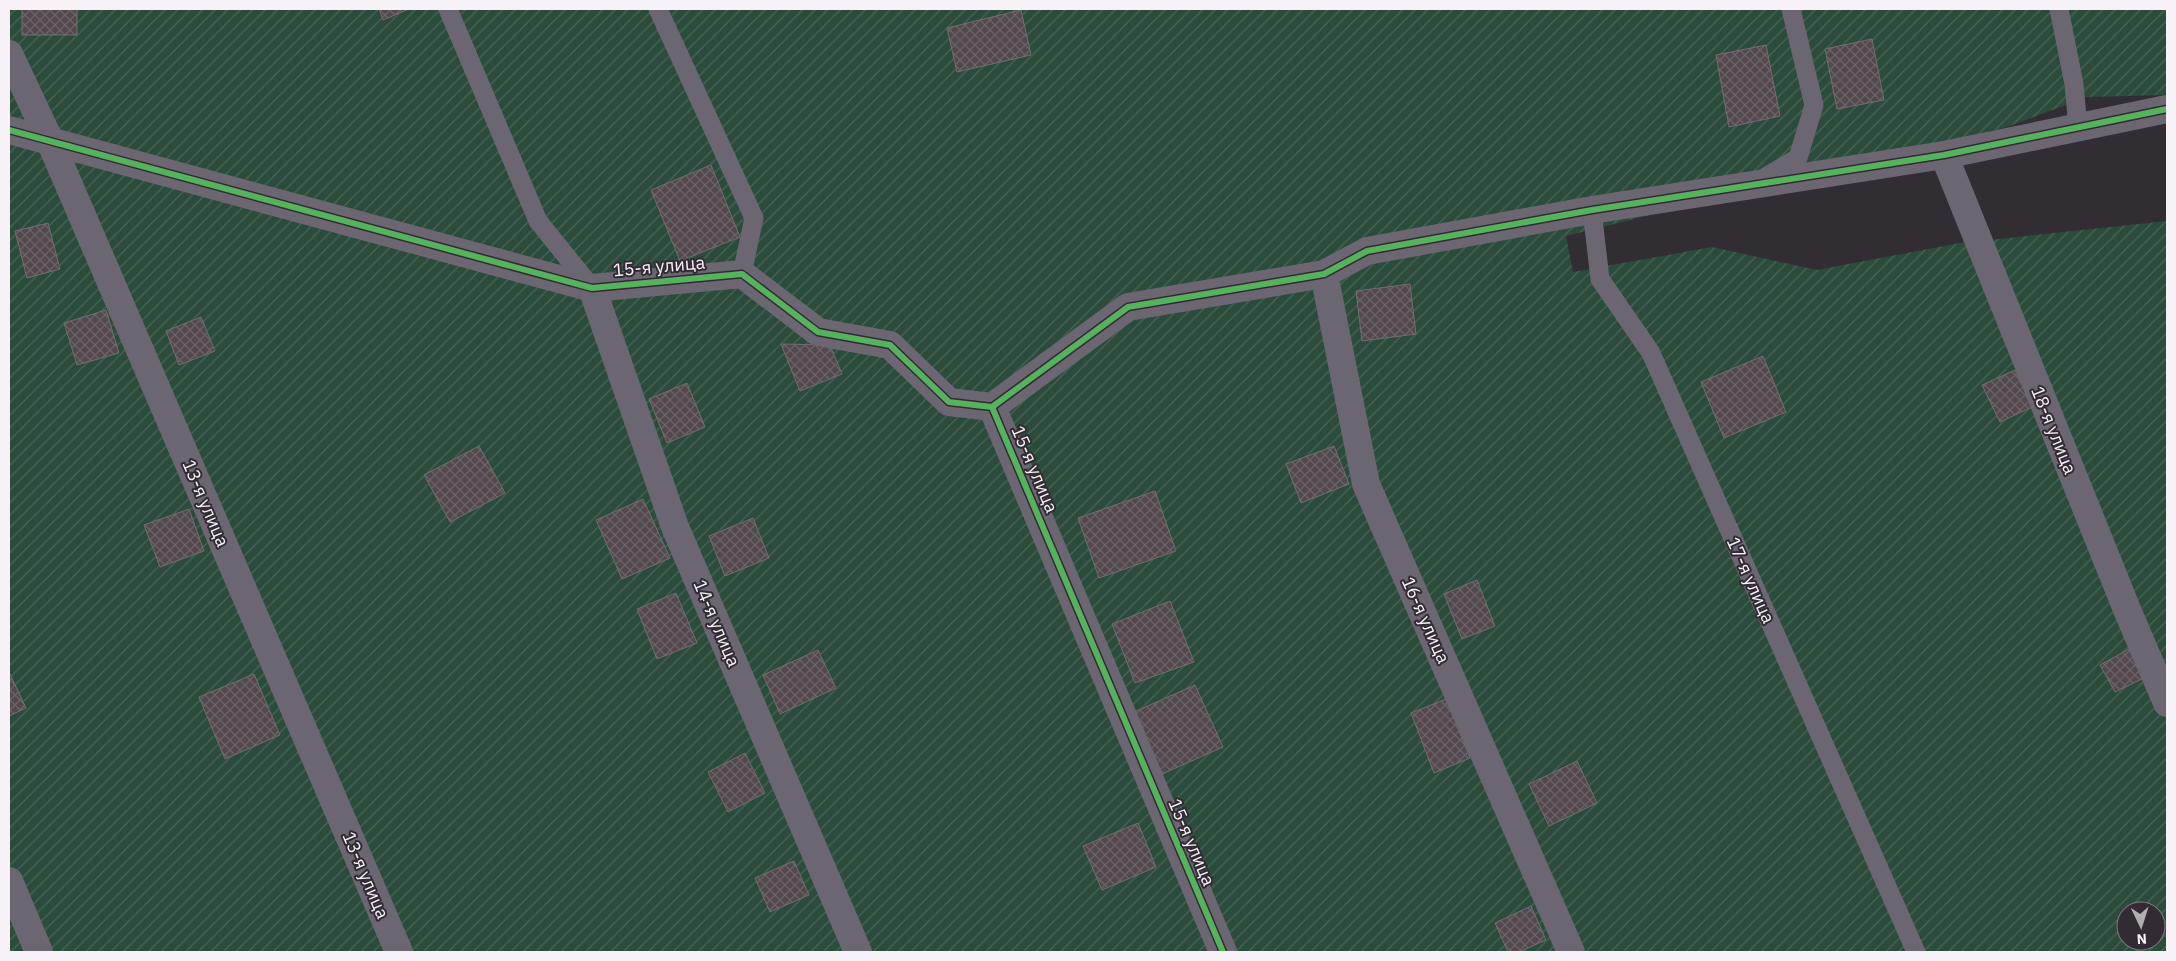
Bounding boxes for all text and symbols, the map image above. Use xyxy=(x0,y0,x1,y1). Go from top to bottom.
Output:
street label: 15-я улица xyxy=(612,250,706,281)
street label: 18-я улица xyxy=(2026,383,2082,478)
street label: 15-я улица xyxy=(1006,422,1064,516)
street label: 13-я улица xyxy=(177,456,235,550)
street label: 17-я улица xyxy=(1722,533,1780,627)
street label: 16-я улица xyxy=(1397,573,1455,667)
street label: 14-я улица xyxy=(688,576,746,670)
street label: 15-я улица xyxy=(1163,795,1221,889)
street label: 13-я улица xyxy=(337,828,395,922)
north arrow xyxy=(2116,901,2166,951)
text: N xyxy=(2136,930,2148,948)

